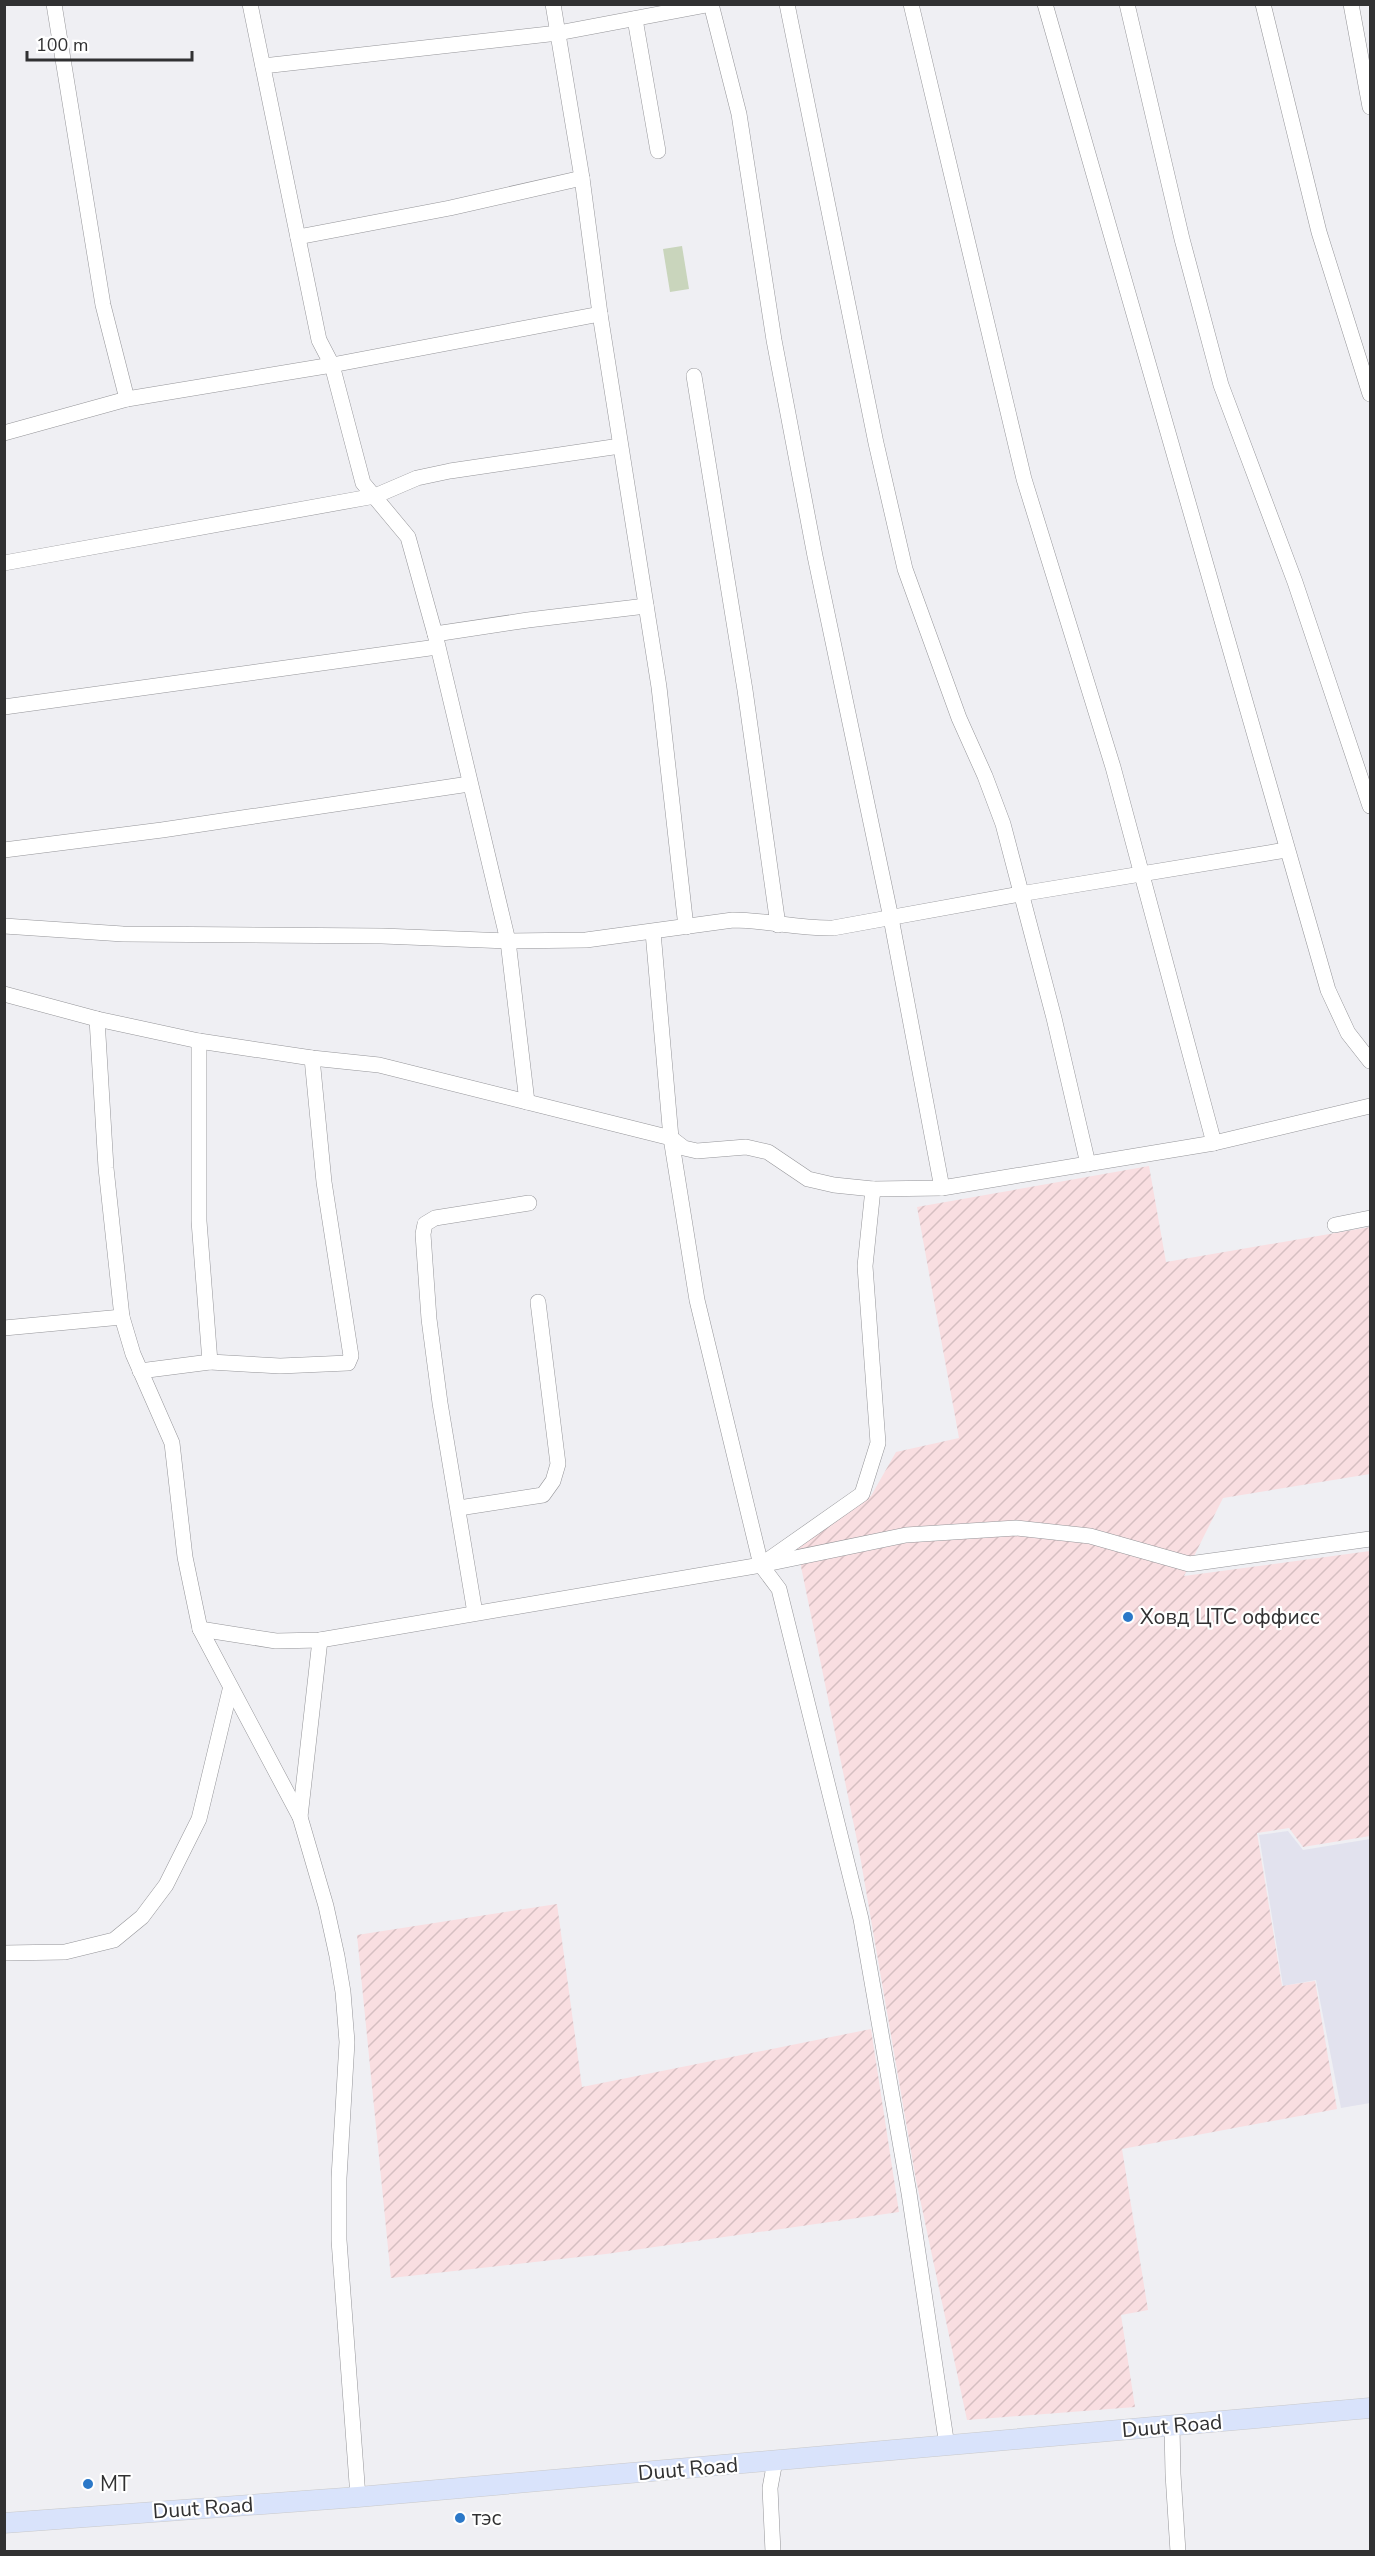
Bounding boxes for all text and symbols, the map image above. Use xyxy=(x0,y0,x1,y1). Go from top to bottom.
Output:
scale bar xyxy=(27,24,192,62)
text: 100 m xyxy=(36,33,88,57)
place label: Ховд ЦТС оффисс xyxy=(1140,1603,1320,1631)
marker: Ховд ЦТС оффисс xyxy=(1121,1610,1135,1624)
street label: Duut Road xyxy=(1121,2408,1223,2444)
street label: Duut Road xyxy=(637,2451,739,2487)
place label: MT xyxy=(100,2470,131,2498)
marker: MT xyxy=(81,2477,95,2491)
street label: Duut Road xyxy=(152,2491,254,2525)
place label: тэс xyxy=(472,2504,502,2532)
marker: тэс xyxy=(453,2511,467,2525)

